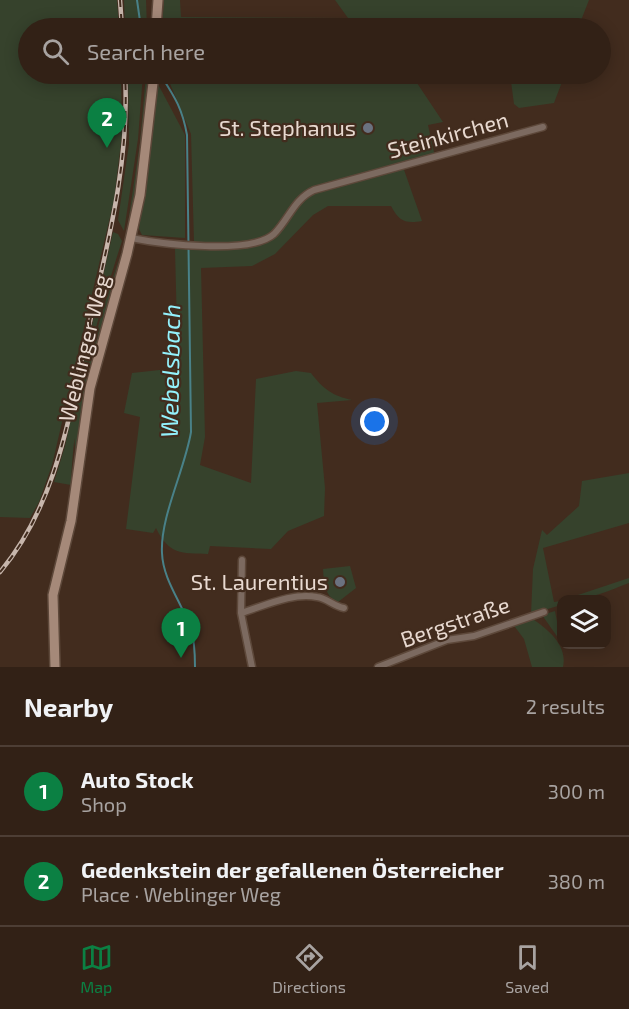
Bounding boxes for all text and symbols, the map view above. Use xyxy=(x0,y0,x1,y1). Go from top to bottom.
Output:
search box xyxy=(18,18,611,84)
icon: search xyxy=(39,35,72,68)
text: Search here xyxy=(87,38,205,64)
pin: 2 xyxy=(88,98,126,148)
street label: Steinkirchen xyxy=(384,105,511,163)
place label: St. Stephanus xyxy=(219,114,356,140)
marker: St. Stephanus xyxy=(361,121,375,135)
street label: Weblinger Weg xyxy=(52,271,114,424)
water label: Webelsbach xyxy=(154,304,185,438)
your location xyxy=(360,407,389,436)
place label: St. Laurentius xyxy=(191,568,328,594)
marker: St. Laurentius xyxy=(333,575,347,589)
street label: Bergstraße xyxy=(397,590,513,652)
map controls xyxy=(557,595,611,649)
button: layers xyxy=(557,595,611,649)
pin: 1 xyxy=(162,608,201,658)
text: Nearby xyxy=(24,691,113,722)
text: 2 results xyxy=(526,694,605,718)
text: Auto Stock xyxy=(81,766,194,792)
text: 1 xyxy=(39,779,48,803)
text: 300 m xyxy=(548,779,605,803)
text: Shop xyxy=(81,792,127,816)
text: Gedenkstein der gefallenen Österreicher xyxy=(81,856,504,882)
text: 2 xyxy=(38,869,49,893)
text: 380 m xyxy=(548,869,605,893)
text: Place · Weblinger Weg xyxy=(81,882,281,906)
tab: Map xyxy=(80,941,113,996)
tab: Directions xyxy=(272,941,346,996)
tab: Saved xyxy=(505,941,549,996)

